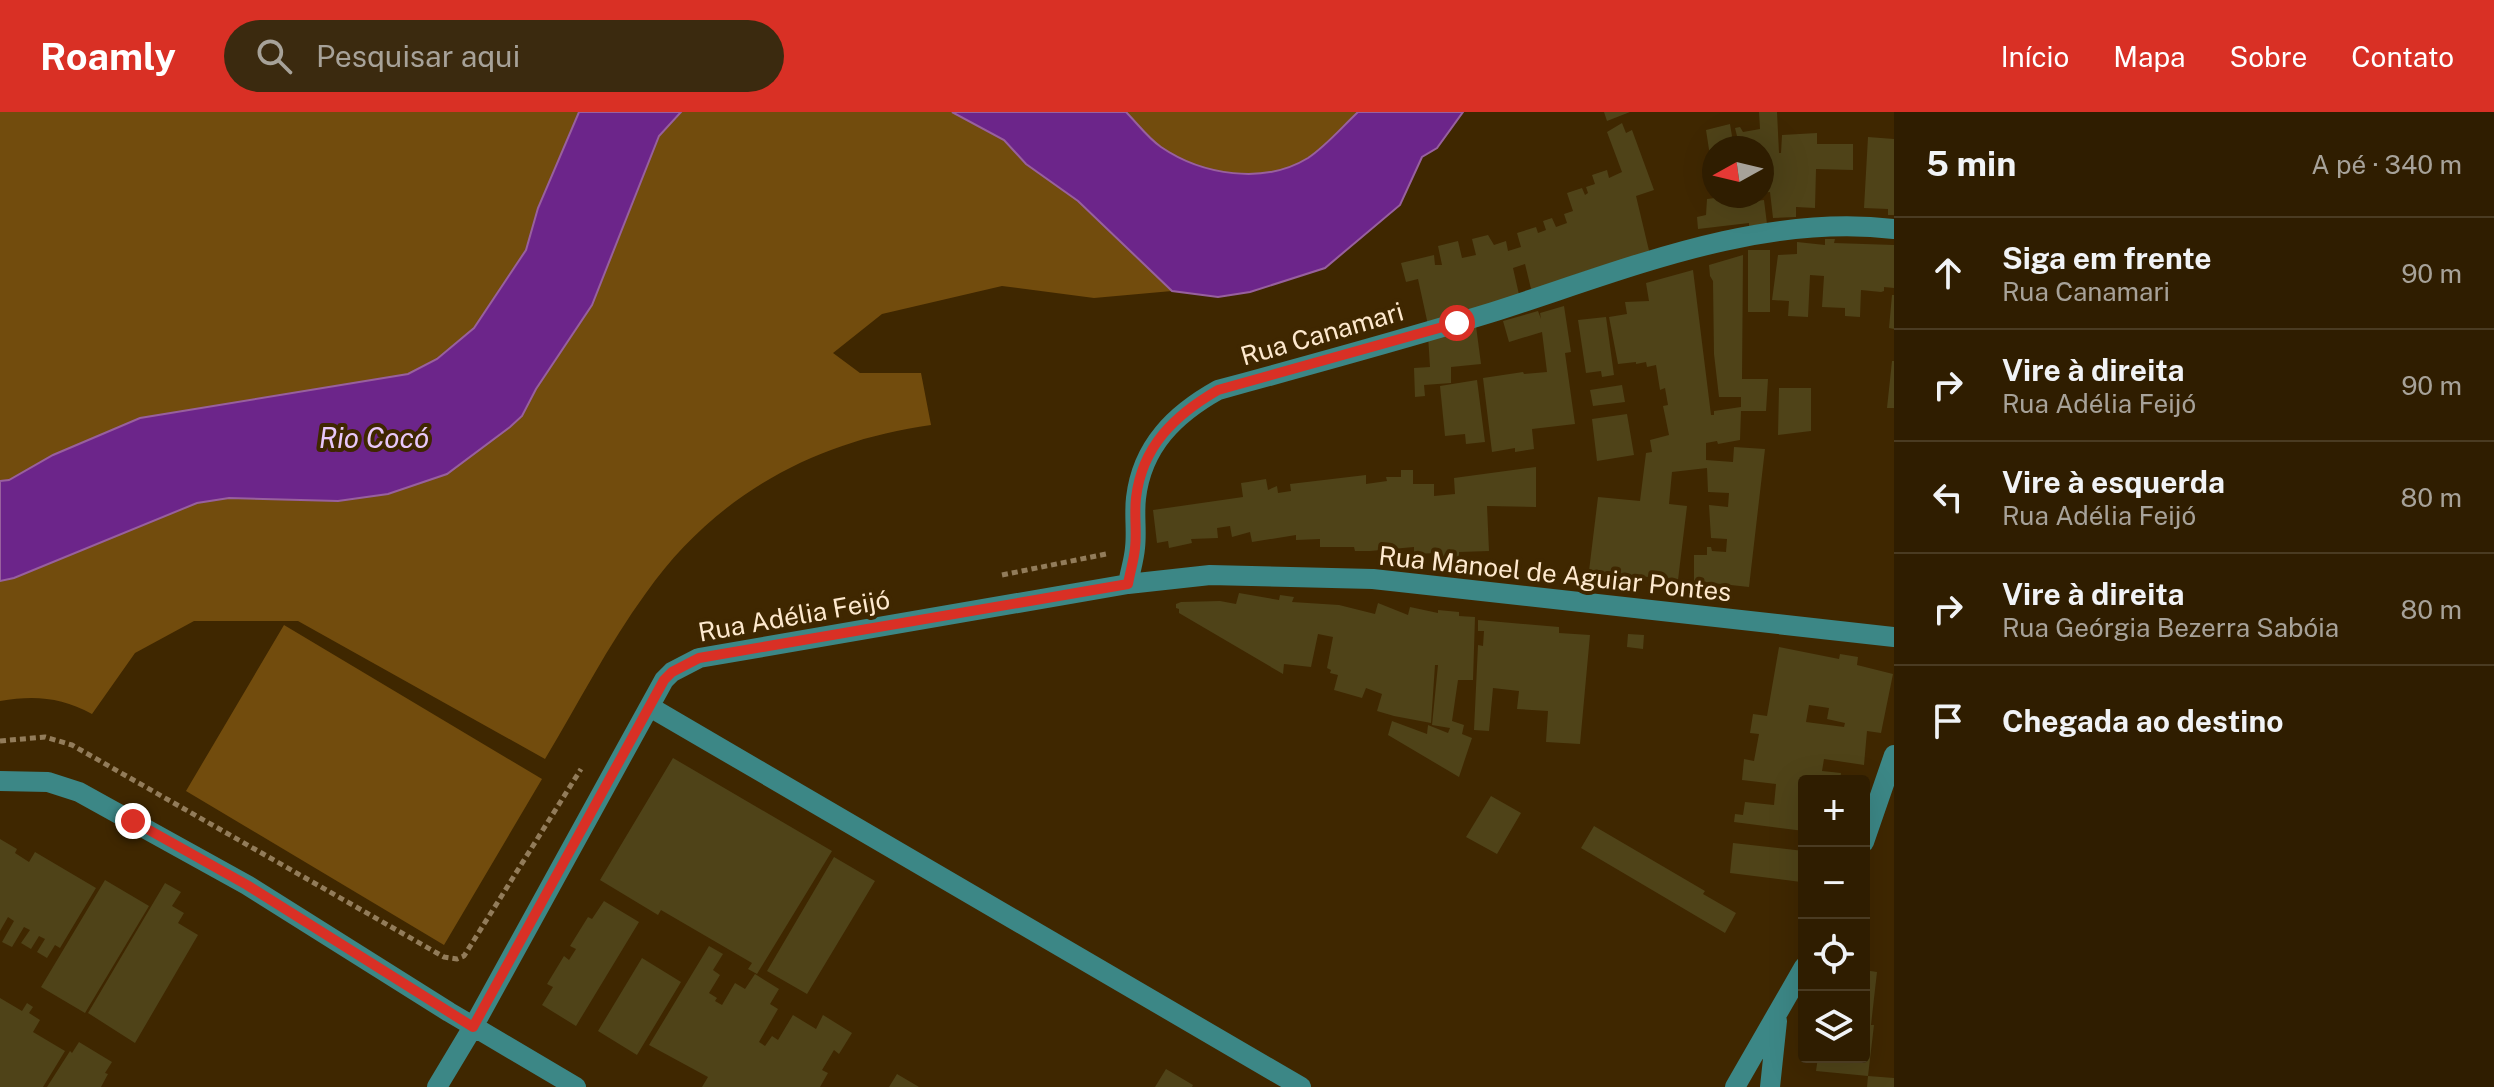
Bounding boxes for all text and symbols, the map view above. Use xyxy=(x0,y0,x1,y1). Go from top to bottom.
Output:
search box xyxy=(224,20,784,92)
text: Roamly xyxy=(40,34,176,79)
icon: search xyxy=(252,34,296,78)
text: Pesquisar aqui xyxy=(316,38,520,74)
text: Início xyxy=(2001,40,2069,73)
text: Mapa xyxy=(2113,40,2185,73)
text: Sobre xyxy=(2229,40,2307,73)
text: Contato xyxy=(2351,40,2454,73)
north arrow xyxy=(1702,136,1774,208)
text: 5 min xyxy=(1926,144,2016,184)
text: A pé · 340 m xyxy=(2311,149,2462,180)
text: Siga em frente xyxy=(2002,240,2212,276)
icon: ahead xyxy=(1926,251,1970,295)
text: 90 m xyxy=(2401,258,2462,289)
text: Rua Canamari xyxy=(2002,276,2170,307)
street label: Rua Canamari xyxy=(1237,295,1407,372)
route start xyxy=(1439,305,1475,341)
text: Vire à direita xyxy=(2002,352,2185,388)
icon: right xyxy=(1926,363,1970,407)
text: 90 m xyxy=(2401,370,2462,401)
text: Rua Adélia Feijó xyxy=(2002,388,2196,419)
water label: Rio Cocó xyxy=(319,421,429,454)
text: Vire à esquerda xyxy=(2002,464,2225,500)
icon: left xyxy=(1926,475,1970,519)
text: 80 m xyxy=(2401,482,2462,513)
text: Rua Adélia Feijó xyxy=(2002,500,2196,531)
street label: Rua Manoel de Aguiar Pontes xyxy=(1377,540,1733,607)
text: Vire à direita xyxy=(2002,576,2185,612)
street label: Rua Adélia Feijó xyxy=(696,583,892,648)
icon: right xyxy=(1926,587,1970,631)
text: 80 m xyxy=(2401,594,2462,625)
text: Rua Geórgia Bezerra Sabóia xyxy=(2002,612,2339,643)
icon: arrive xyxy=(1926,699,1970,743)
text: Chegada ao destino xyxy=(2002,703,2283,739)
map controls xyxy=(1798,775,1870,1063)
button: + xyxy=(1798,775,1870,847)
route end xyxy=(115,803,151,839)
button: − xyxy=(1798,847,1870,919)
button: locate xyxy=(1798,919,1870,991)
button: layers xyxy=(1798,991,1870,1063)

